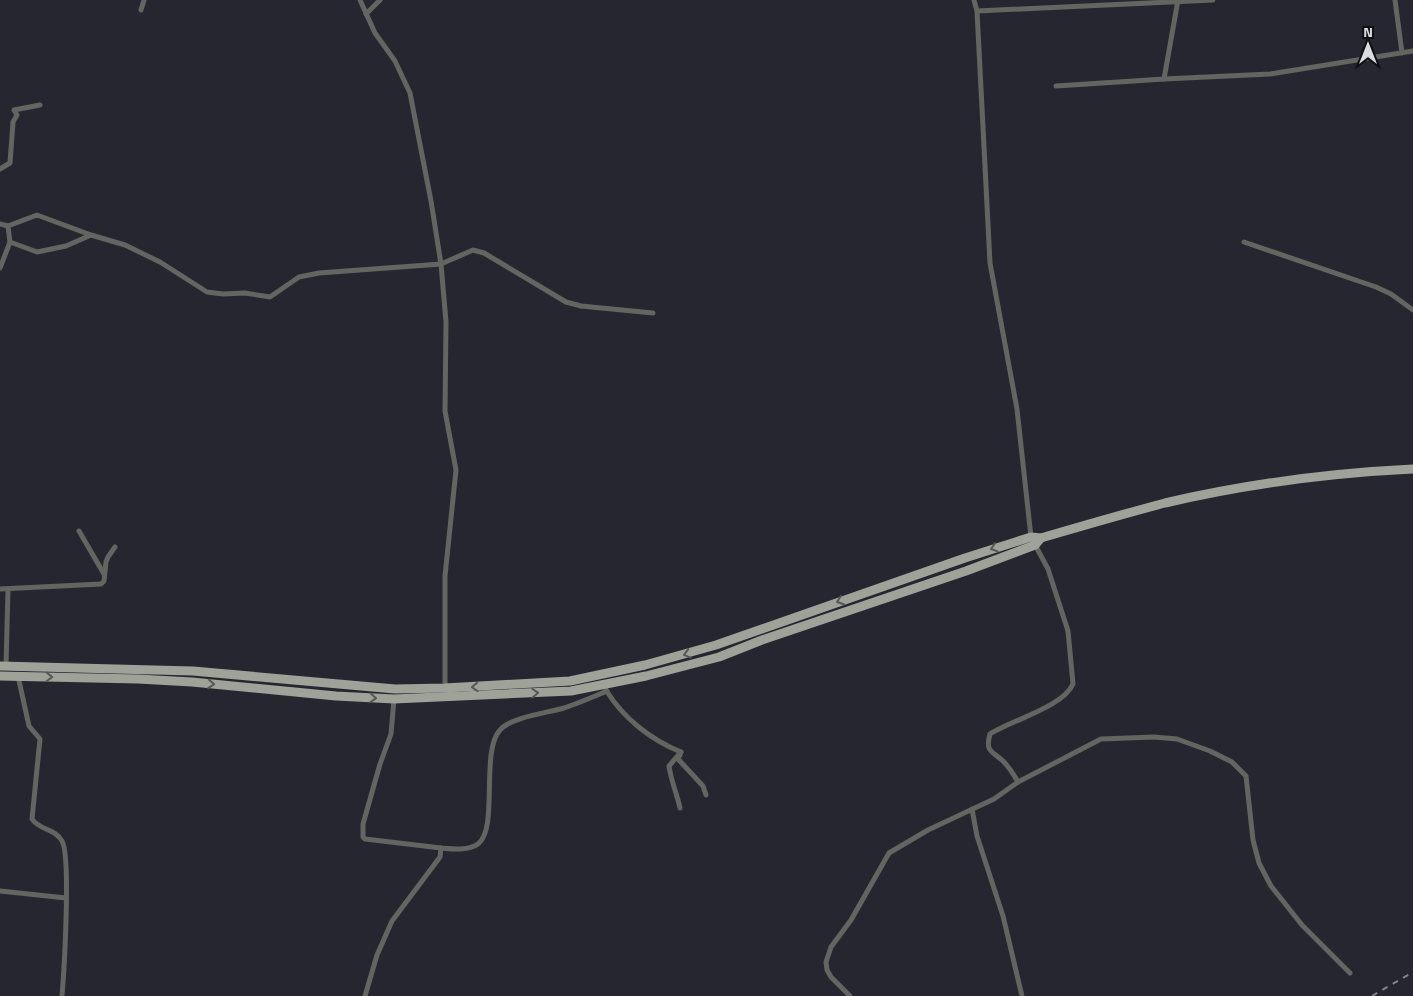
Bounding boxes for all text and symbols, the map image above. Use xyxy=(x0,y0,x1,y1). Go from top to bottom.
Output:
north arrow xyxy=(1343,20,1393,70)
text: N xyxy=(1363,21,1373,42)
one-way arrow xyxy=(990,543,999,553)
one-way arrow xyxy=(837,595,845,605)
one-way arrow xyxy=(683,648,691,658)
one-way arrow xyxy=(45,672,53,682)
one-way arrow xyxy=(207,678,215,689)
one-way arrow xyxy=(471,681,479,692)
one-way arrow xyxy=(531,687,539,698)
one-way arrow xyxy=(369,692,377,703)

